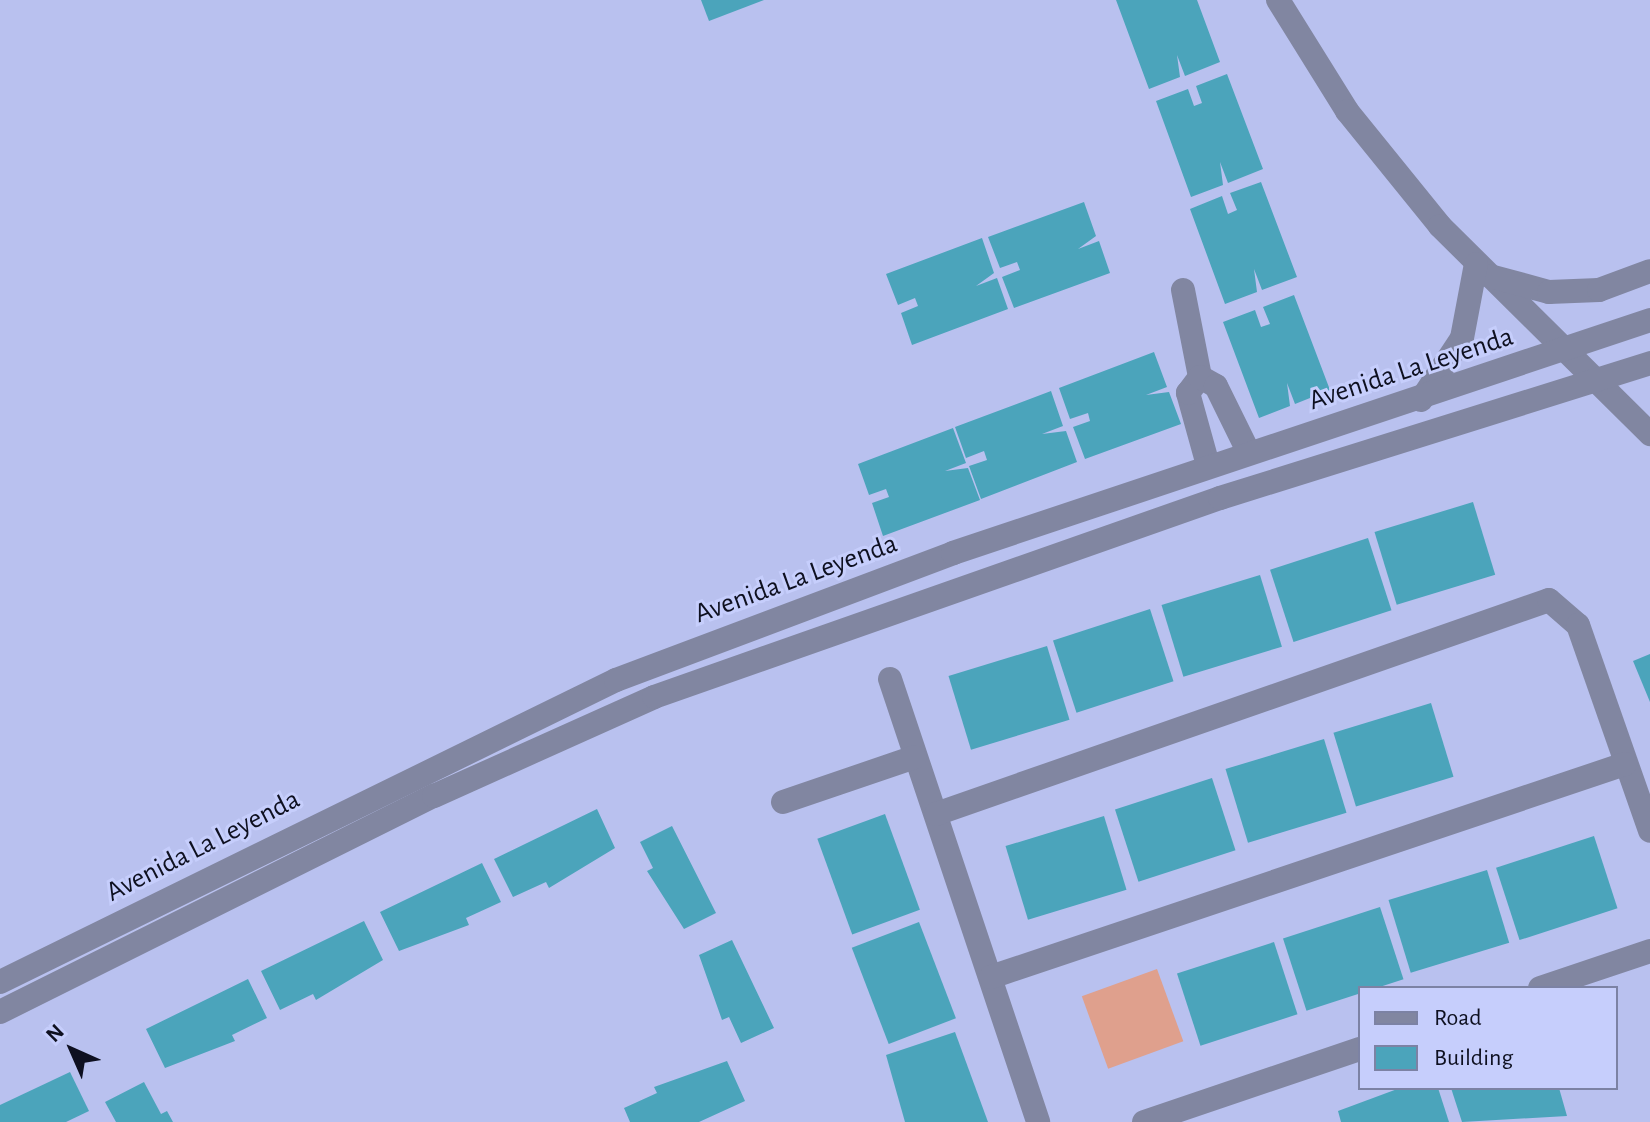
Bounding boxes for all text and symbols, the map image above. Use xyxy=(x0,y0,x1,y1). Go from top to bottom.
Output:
street label: Avenida La Leyenda xyxy=(1305,320,1517,418)
street label: Avenida La Leyenda xyxy=(690,527,902,631)
street label: Avenida La Leyenda xyxy=(100,783,306,909)
legend xyxy=(1358,986,1618,1090)
text: Road xyxy=(1434,1006,1482,1030)
north arrow xyxy=(32,1010,112,1090)
text: N xyxy=(42,1020,68,1046)
text: Building xyxy=(1434,1046,1513,1070)

